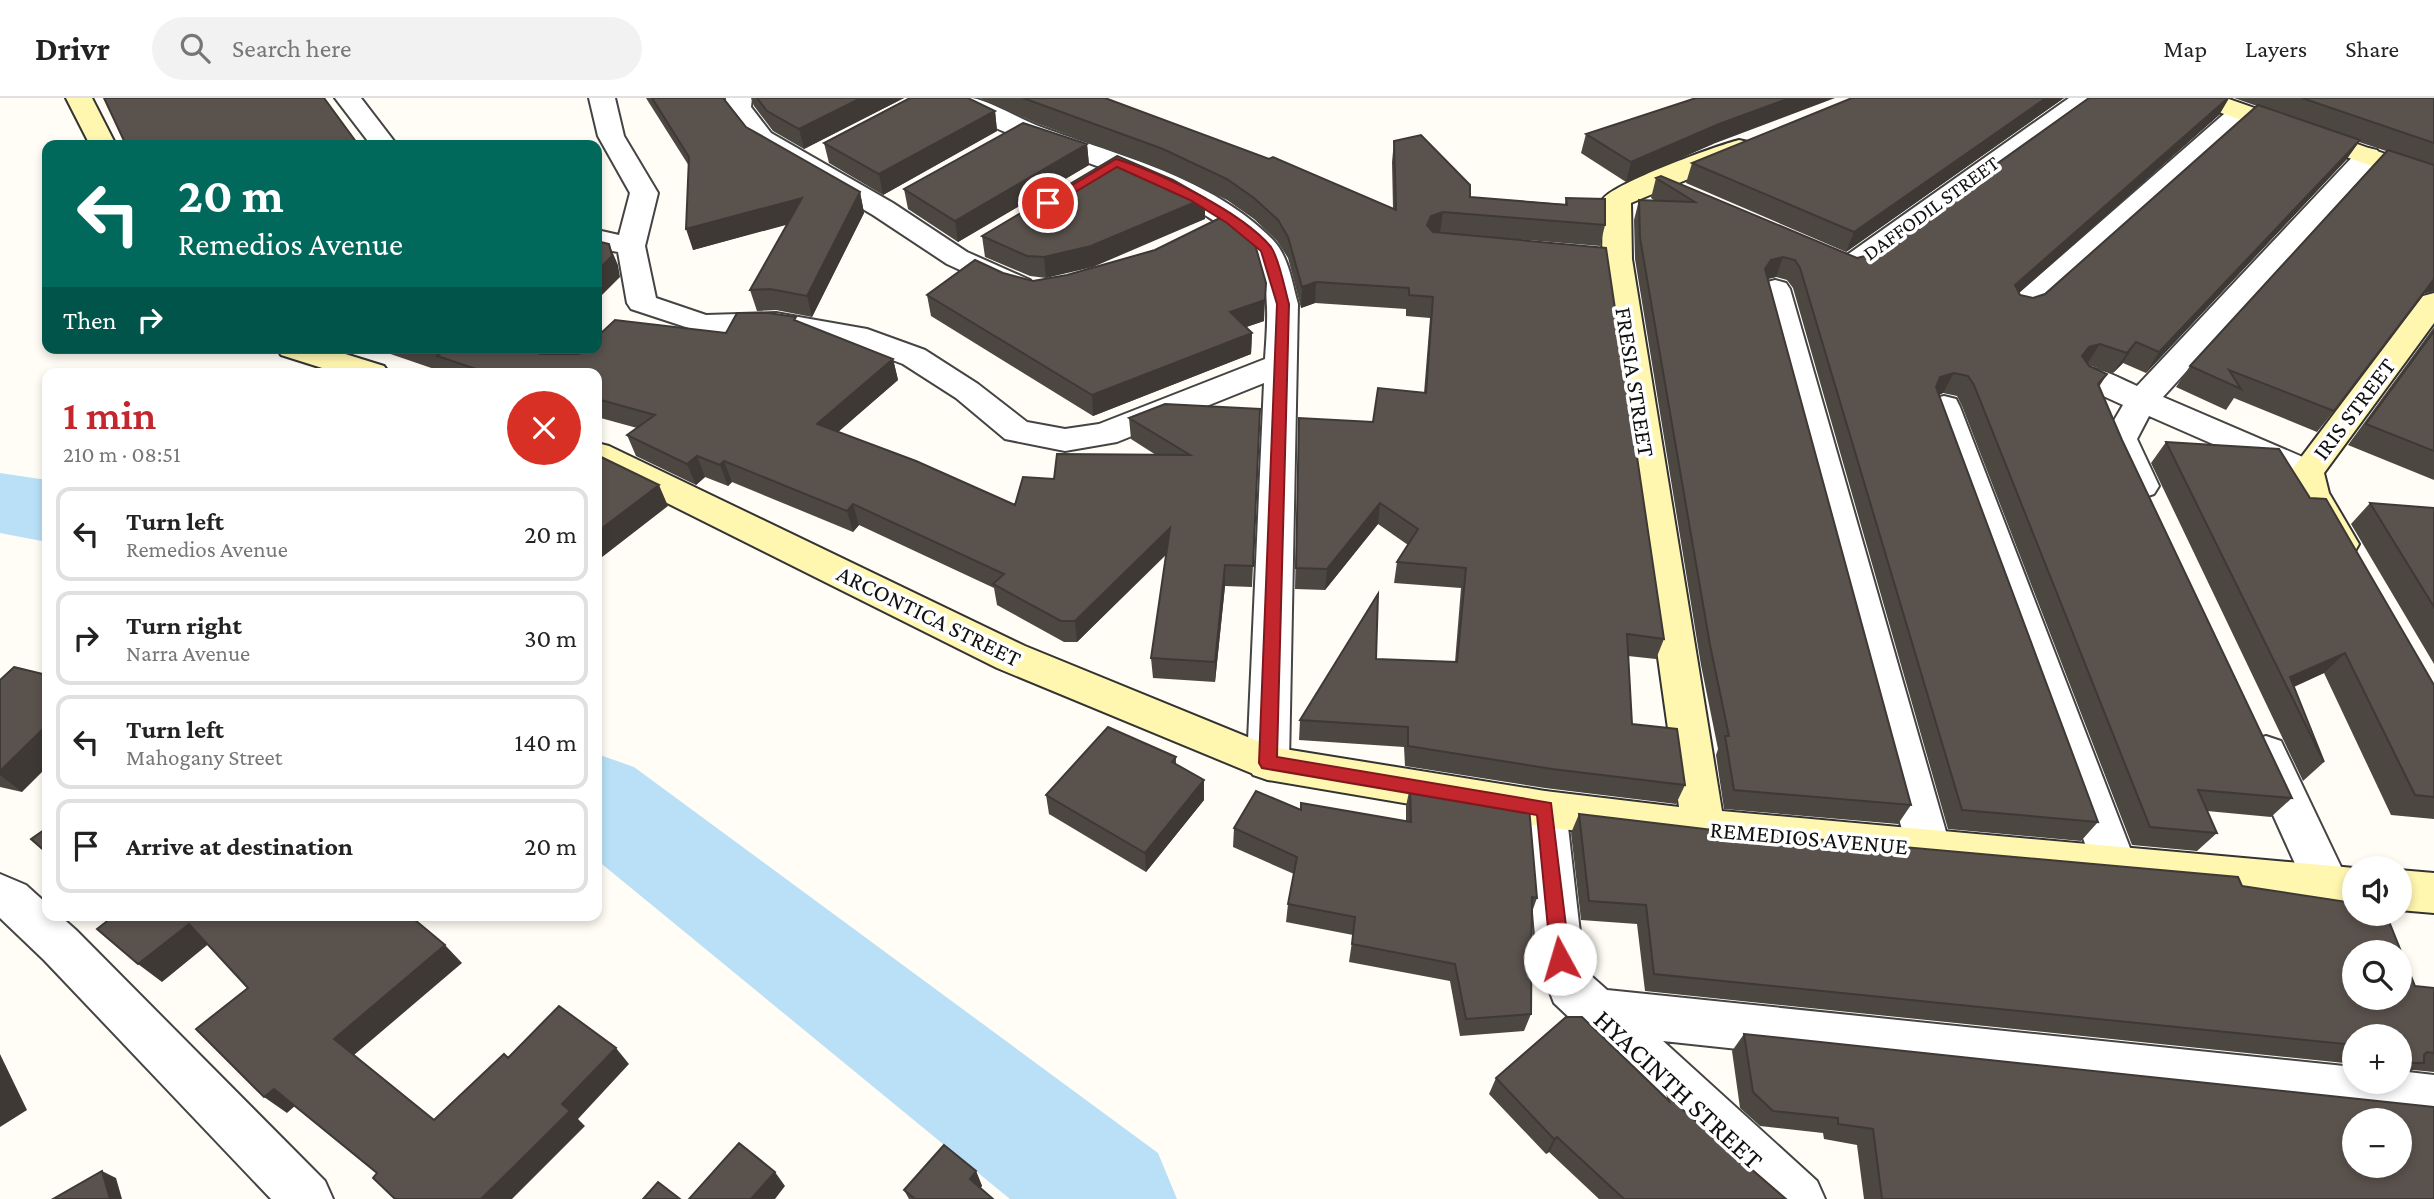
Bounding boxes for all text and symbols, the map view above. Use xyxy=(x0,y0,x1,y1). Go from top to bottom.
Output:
search box xyxy=(152,17,642,80)
icon: search xyxy=(176,29,214,67)
text: Drivr xyxy=(35,30,110,67)
text: Search here xyxy=(232,34,351,63)
text: Map xyxy=(2163,35,2207,62)
text: Layers xyxy=(2245,35,2307,62)
text: Share xyxy=(2345,35,2399,62)
street label: DAFFODIL STREET xyxy=(1858,150,2004,265)
icon: left xyxy=(63,168,154,259)
text: 20 m xyxy=(178,168,284,223)
pin xyxy=(1018,173,1078,233)
icon: arrive xyxy=(1029,184,1067,222)
text: Remedios Avenue xyxy=(178,226,403,262)
icon: right xyxy=(131,301,169,339)
street label: FRESIA STREET xyxy=(1610,305,1661,459)
text: Then xyxy=(63,306,117,335)
street label: IRIS STREET xyxy=(2307,353,2401,465)
text: 1 min xyxy=(63,391,156,438)
button: close xyxy=(507,391,581,465)
text: 210 m · 08:51 xyxy=(63,441,181,467)
text: Turn left xyxy=(126,507,224,536)
icon: left xyxy=(67,515,105,553)
text: 20 m xyxy=(524,520,577,549)
text: Remedios Avenue xyxy=(126,536,288,562)
street label: ARCONTICA STREET xyxy=(833,559,1026,672)
text: Turn right xyxy=(126,611,242,640)
icon: right xyxy=(67,619,105,657)
text: 30 m xyxy=(524,624,577,653)
text: Narra Avenue xyxy=(126,640,250,666)
text: Turn left xyxy=(126,715,224,744)
icon: left xyxy=(67,723,105,761)
text: 140 m xyxy=(515,728,577,757)
text: Mahogany Street xyxy=(126,744,282,770)
street label: REMEDIOS AVENUE xyxy=(1709,815,1909,860)
icon: arrive xyxy=(67,827,105,865)
text: Arrive at destination xyxy=(126,832,353,861)
text: 20 m xyxy=(524,832,577,861)
map controls xyxy=(2342,856,2412,1178)
button: sound xyxy=(2342,856,2412,926)
position arrow xyxy=(1523,922,1597,996)
button: search xyxy=(2342,940,2412,1010)
street label: HYACINTH STREET xyxy=(1588,1003,1769,1175)
button: + xyxy=(2342,1024,2412,1094)
button: − xyxy=(2342,1108,2412,1178)

